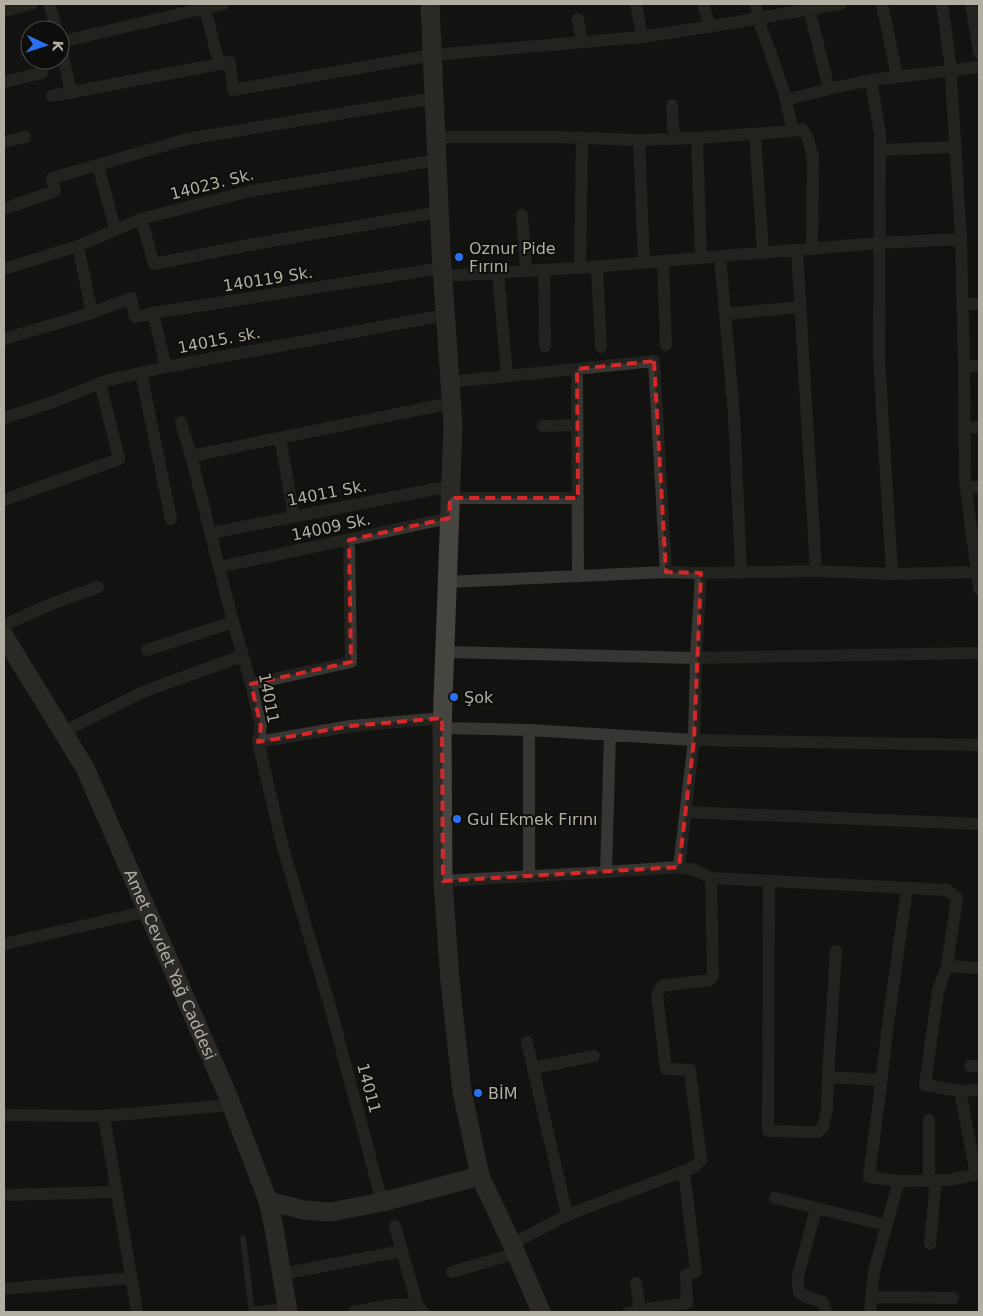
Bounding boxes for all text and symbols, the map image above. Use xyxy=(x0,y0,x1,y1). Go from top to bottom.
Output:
north arrow xyxy=(20,20,70,70)
text: K xyxy=(50,40,66,53)
street label: 14023. Sk. xyxy=(168,164,256,204)
place label: Oznur Pide Fırını xyxy=(469,239,556,276)
marker: Oznur Pide Fırını xyxy=(453,251,465,263)
street label: 140119 Sk. xyxy=(222,263,314,295)
street label: 14015. sk. xyxy=(176,323,262,357)
street label: 14011 Sk. xyxy=(286,476,368,510)
street label: 14009 Sk. xyxy=(290,509,372,545)
street label: 14011 xyxy=(255,671,283,725)
place label: Şok xyxy=(464,688,494,707)
marker: Şok xyxy=(448,691,460,703)
place label: Gul Ekmek Fırını xyxy=(467,810,597,829)
marker: Gul Ekmek Fırını xyxy=(451,813,463,825)
street label: Amet Cevdet Yağ Caddesi xyxy=(121,866,220,1063)
street label: 14011 xyxy=(353,1061,385,1115)
place label: BİM xyxy=(488,1084,518,1103)
marker: BİM xyxy=(472,1087,484,1099)

